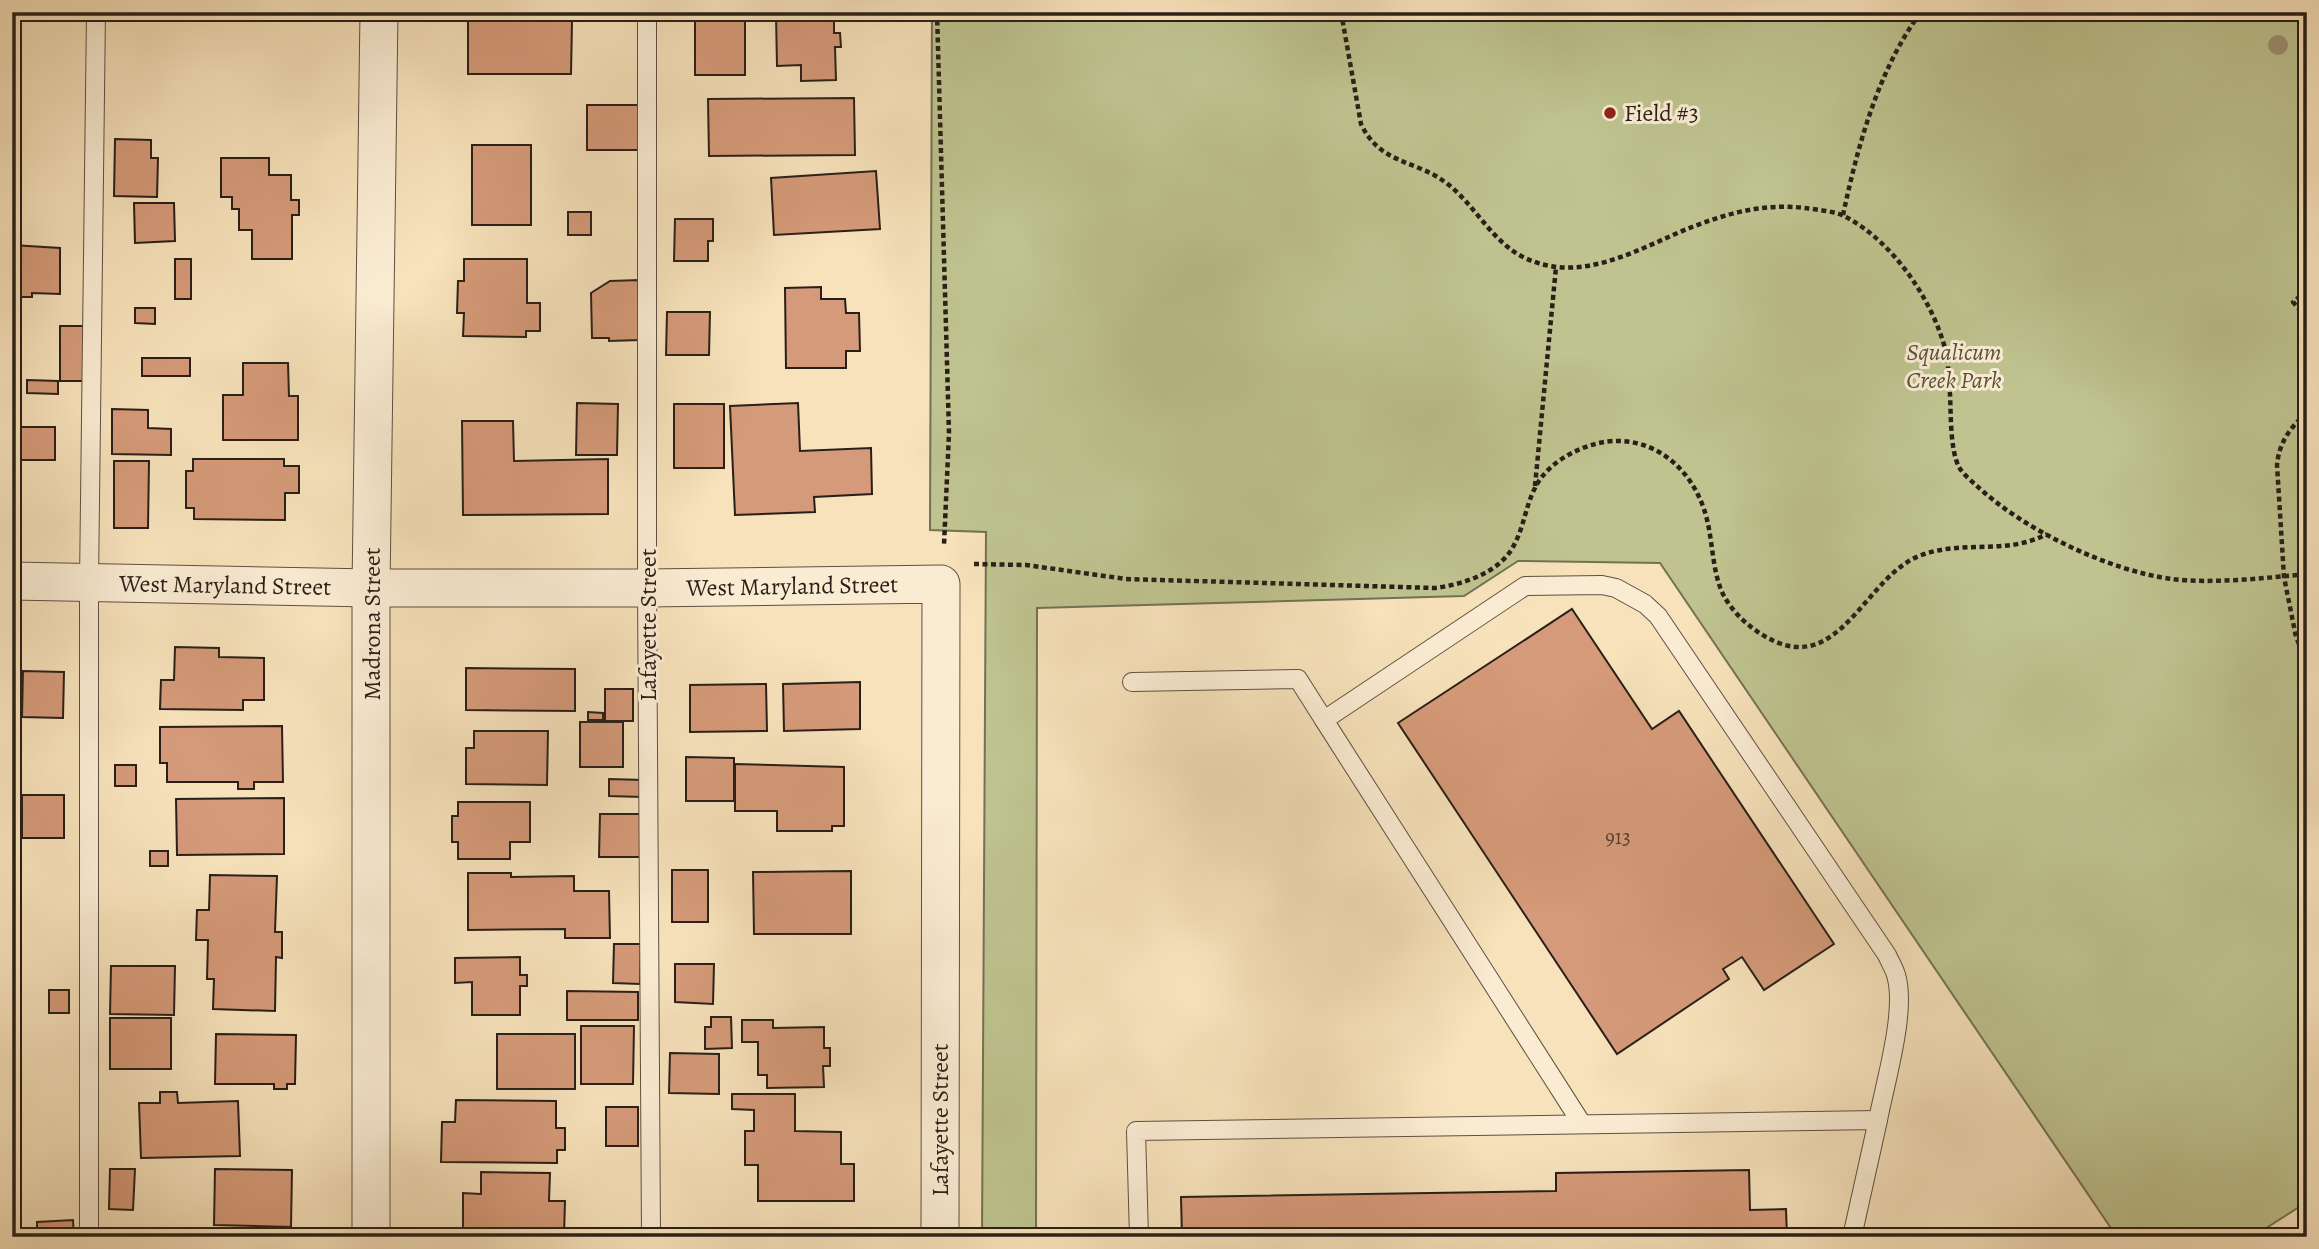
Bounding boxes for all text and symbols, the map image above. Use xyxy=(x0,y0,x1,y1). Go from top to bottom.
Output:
place label: Field #3 xyxy=(1624,97,1699,129)
marker: Field #3 xyxy=(1602,105,1618,121)
park label: Squalicum Creek Park xyxy=(1906,336,2002,396)
street label: Madrona Street xyxy=(356,547,388,701)
street label: Lafayette Street xyxy=(632,548,664,702)
street label: West Maryland Street xyxy=(118,567,331,603)
street label: West Maryland Street xyxy=(685,568,898,604)
house number: 913 xyxy=(1605,823,1631,851)
street label: Lafayette Street xyxy=(924,1043,956,1197)

